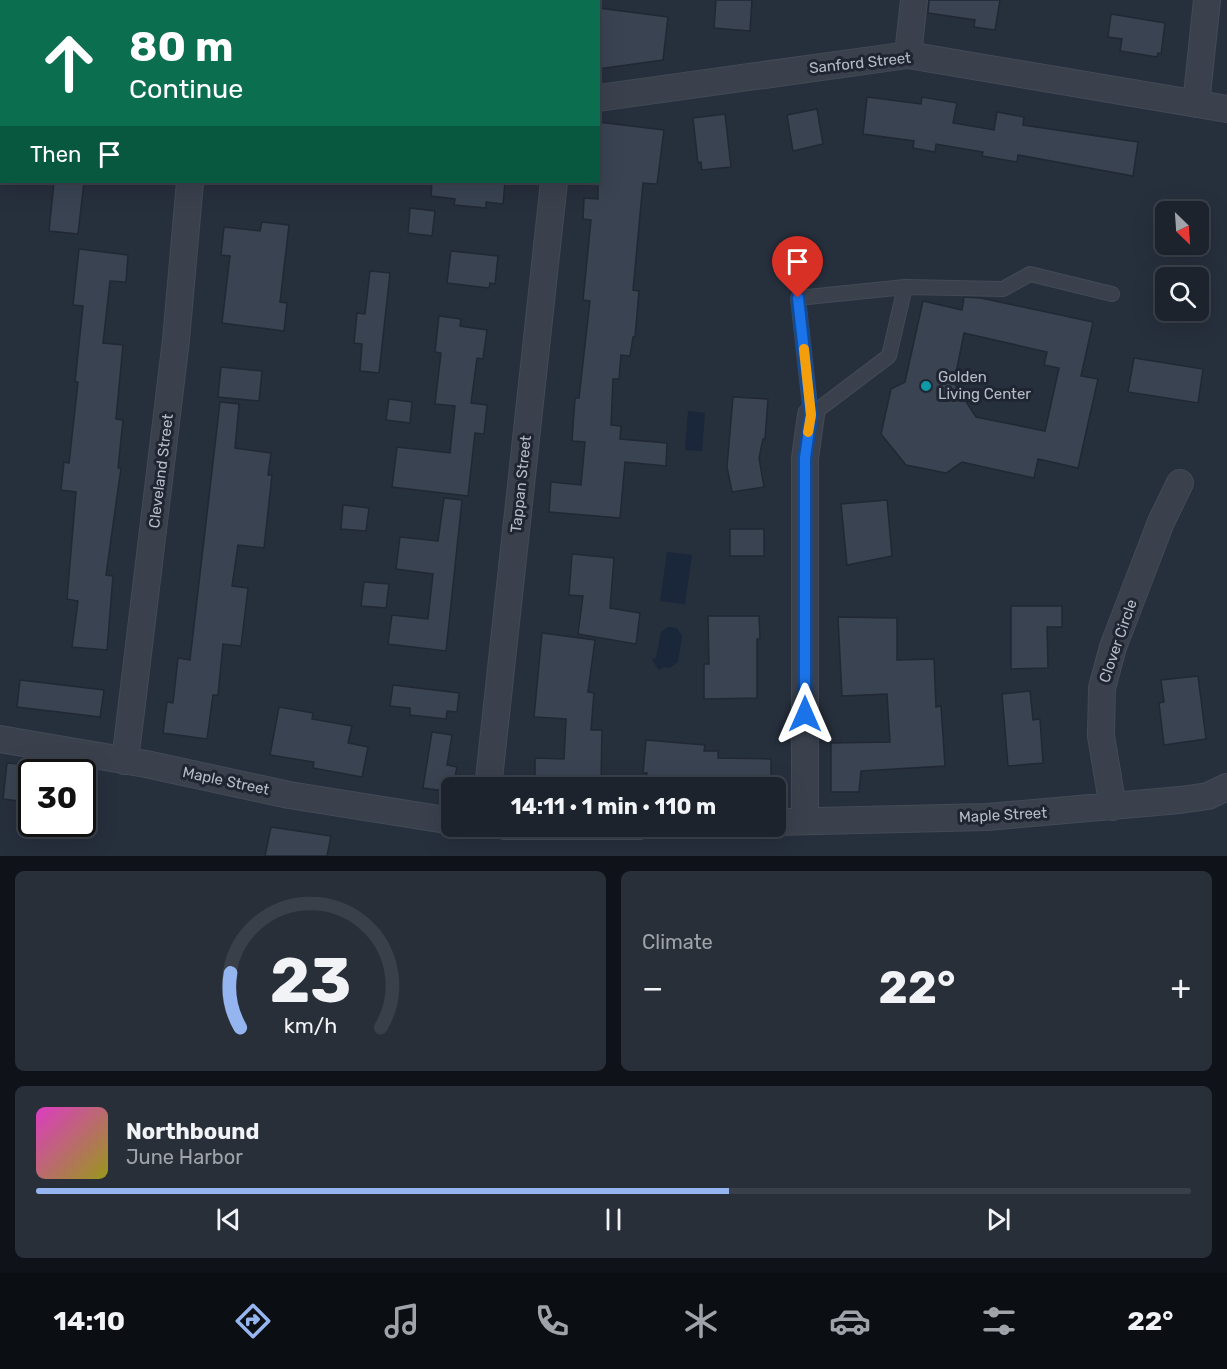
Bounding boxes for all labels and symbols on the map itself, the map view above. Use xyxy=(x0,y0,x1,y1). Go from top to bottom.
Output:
street label: Sanford Street xyxy=(808,49,912,77)
north arrow xyxy=(1155,201,1209,255)
pin xyxy=(772,236,823,298)
place label: Golden Living Center xyxy=(938,368,1031,403)
marker: Golden Living Center xyxy=(919,379,933,393)
street label: Cleveland Street xyxy=(145,413,177,529)
street label: Tappan Street xyxy=(507,434,535,534)
street label: Clover Circle xyxy=(1095,597,1141,685)
position arrow xyxy=(773,682,837,746)
speed limit sign: 30 xyxy=(18,759,96,837)
street label: Maple Street xyxy=(181,763,271,799)
street label: Maple Street xyxy=(958,804,1048,826)

